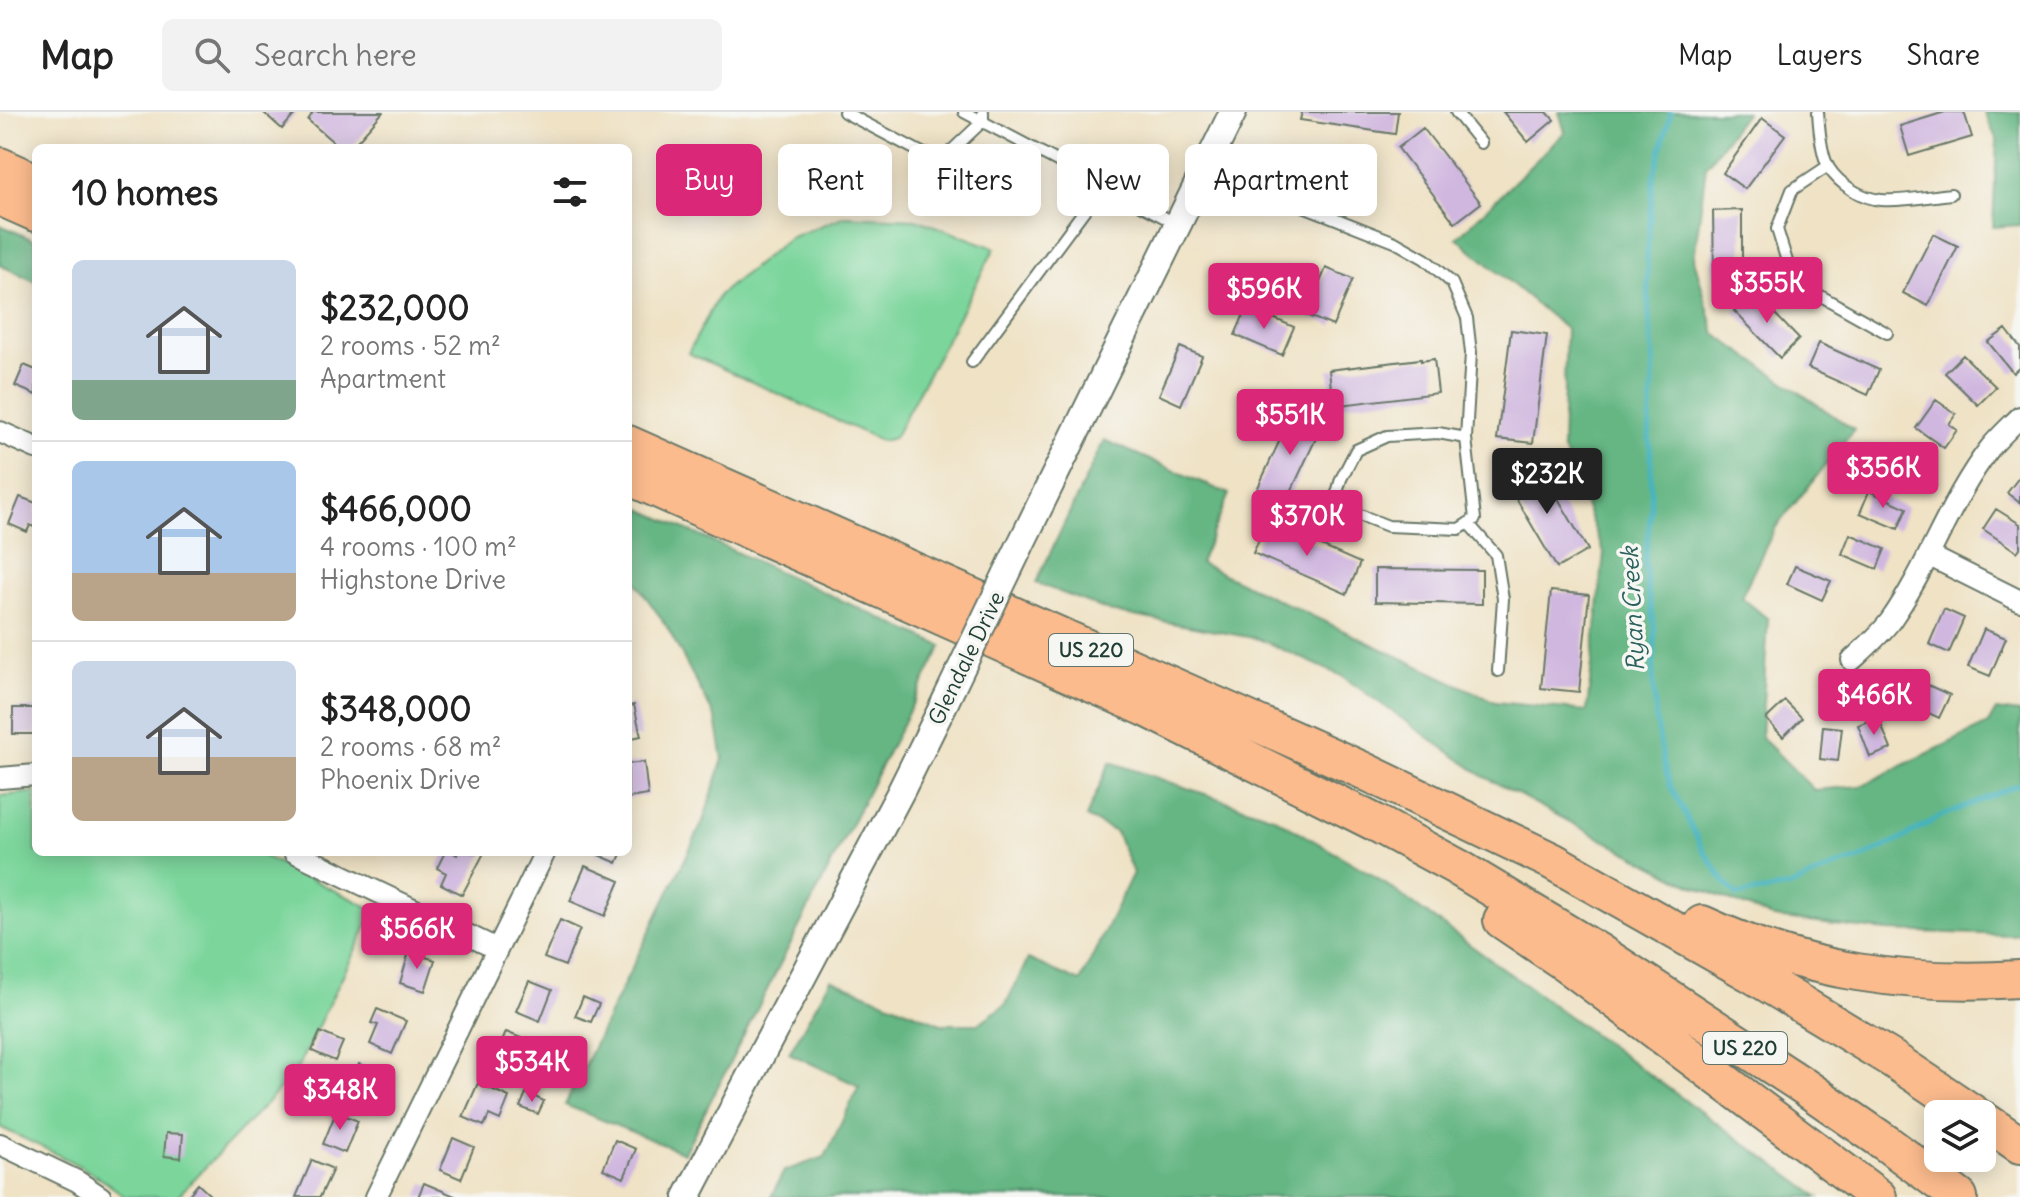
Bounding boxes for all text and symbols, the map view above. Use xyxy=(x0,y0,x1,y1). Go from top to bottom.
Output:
search box xyxy=(162,19,722,91)
text: Map xyxy=(40,32,114,79)
icon: search xyxy=(190,33,234,77)
text: Search here xyxy=(254,36,417,74)
text: Map xyxy=(1678,37,1733,73)
text: Layers xyxy=(1777,37,1863,73)
text: Share xyxy=(1907,37,1980,73)
chip: Buy xyxy=(656,144,762,216)
chip: Rent xyxy=(778,144,892,216)
chip: Filters xyxy=(908,144,1041,216)
chip: New xyxy=(1057,144,1169,216)
chip: Apartment xyxy=(1185,144,1377,216)
icon: filters xyxy=(548,170,592,214)
text: 10 homes xyxy=(72,171,218,214)
pin: $355K xyxy=(1711,257,1823,325)
pin: $596K xyxy=(1208,263,1320,331)
text: $355K xyxy=(1729,266,1805,299)
text: $596K xyxy=(1226,272,1302,305)
text: $232,000 xyxy=(320,286,470,329)
icon: home xyxy=(136,292,232,388)
text: 2 rooms · 52 m² xyxy=(320,329,501,362)
text: Apartment xyxy=(320,362,446,395)
pin: $551K xyxy=(1234,389,1346,457)
text: $551K xyxy=(1255,398,1325,431)
pin: $356K xyxy=(1827,442,1939,510)
pin: $232K xyxy=(1491,448,1603,516)
text: $356K xyxy=(1845,451,1921,484)
text: $232K xyxy=(1510,457,1584,490)
text: $466,000 xyxy=(320,487,472,530)
pin: $370K xyxy=(1251,490,1363,558)
icon: home xyxy=(136,493,232,589)
text: $370K xyxy=(1269,499,1345,532)
text: 4 rooms · 100 m² xyxy=(320,530,517,563)
water label: Ryan Creek xyxy=(1614,544,1650,672)
text: Highstone Drive xyxy=(320,563,506,596)
street label: Glendale Drive xyxy=(922,587,1010,729)
road number: US 220 xyxy=(1049,634,1133,666)
pin: $466K xyxy=(1818,669,1930,737)
text: $466K xyxy=(1836,678,1912,711)
text: $348,000 xyxy=(320,687,472,730)
icon: home xyxy=(136,693,232,789)
text: 2 rooms · 68 m² xyxy=(320,730,502,763)
text: Phoenix Drive xyxy=(320,763,481,796)
pin: $566K xyxy=(361,903,473,971)
text: $566K xyxy=(379,912,455,945)
road number: US 220 xyxy=(1703,1032,1787,1064)
pin: $534K xyxy=(476,1036,588,1104)
text: $534K xyxy=(494,1045,570,1078)
pin: $348K xyxy=(284,1064,396,1132)
text: $348K xyxy=(302,1073,378,1106)
map controls xyxy=(1924,1100,1996,1172)
button: layers xyxy=(1924,1100,1996,1172)

